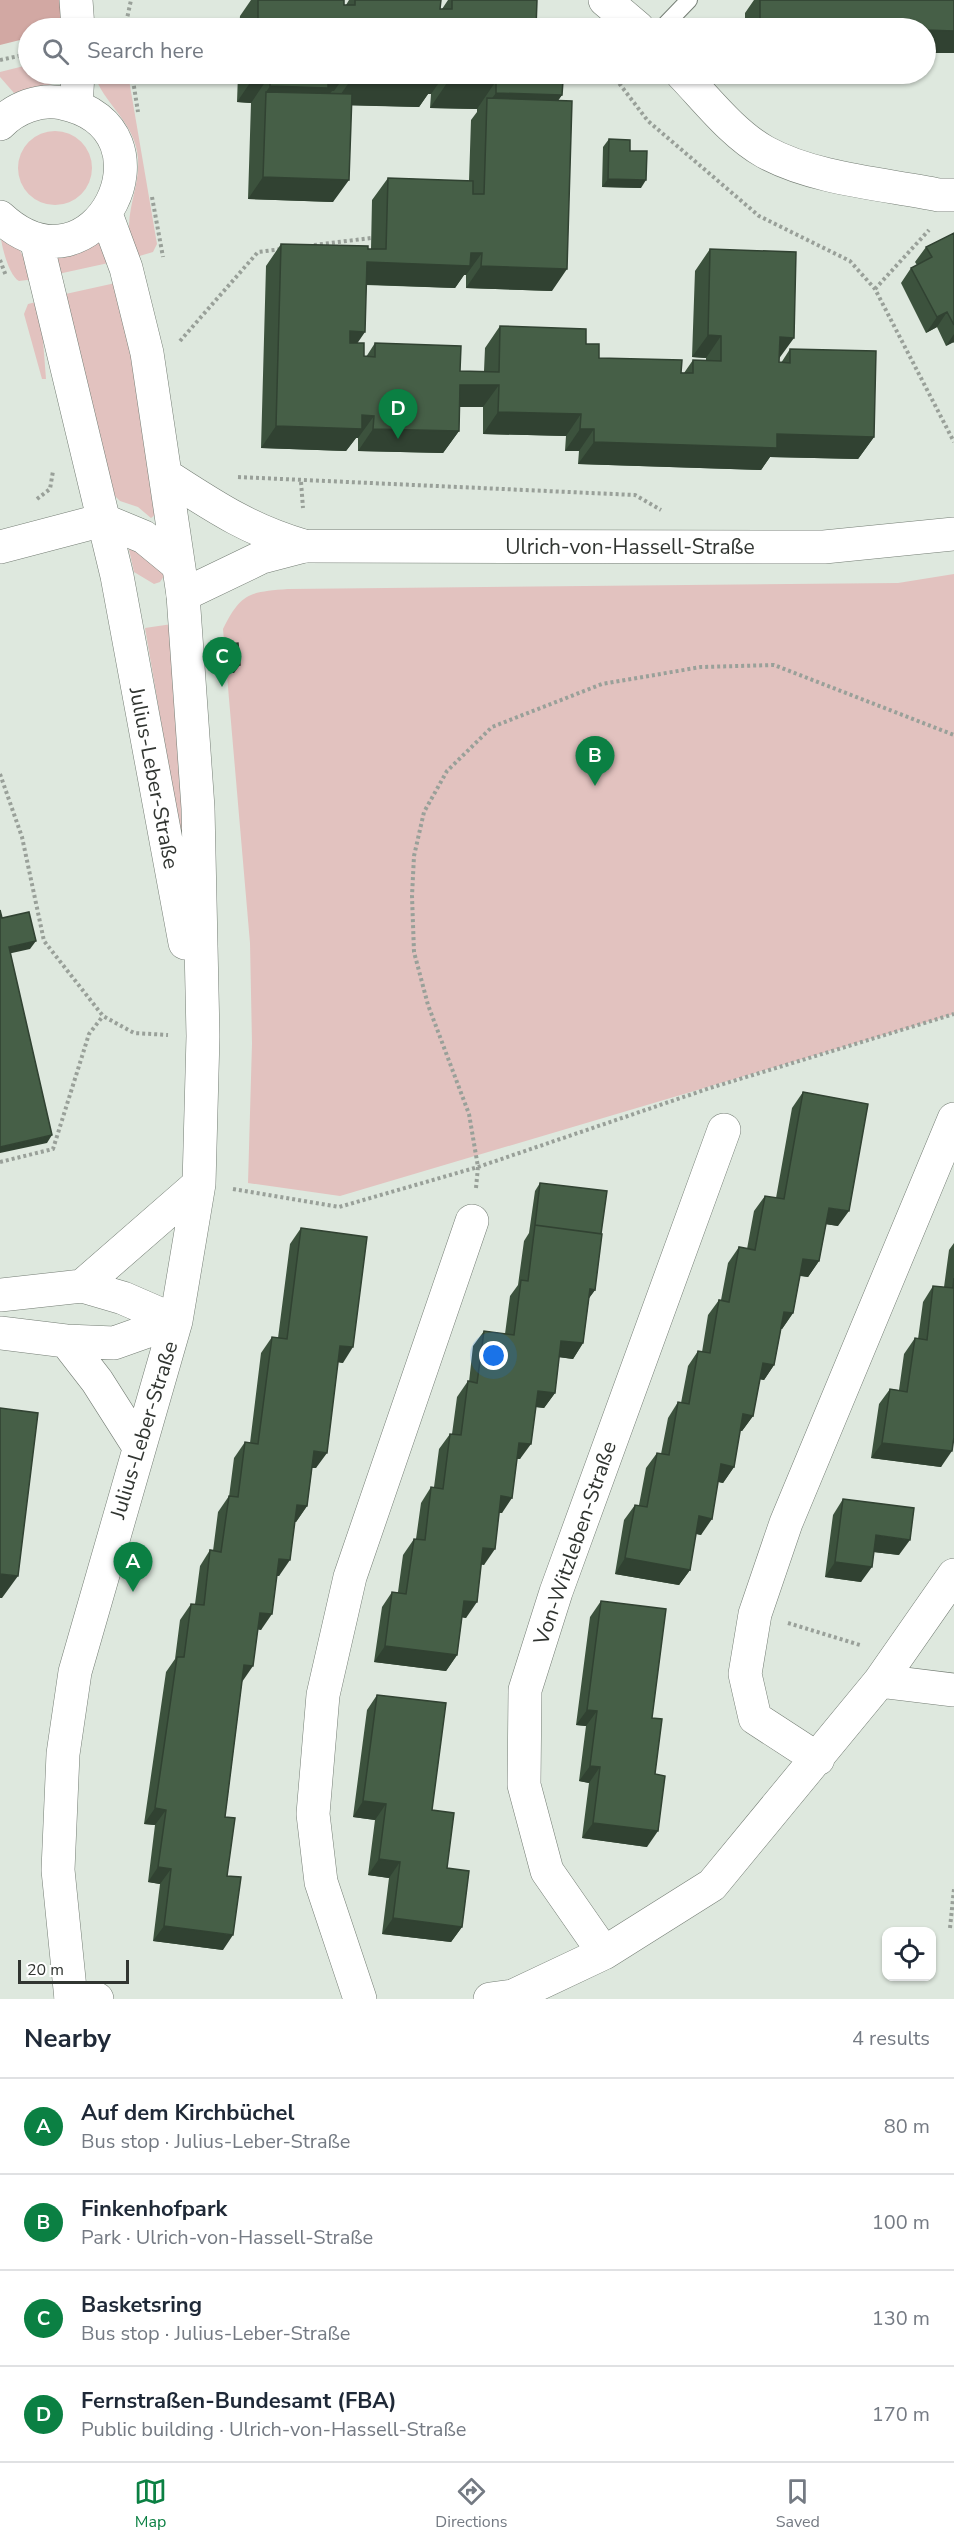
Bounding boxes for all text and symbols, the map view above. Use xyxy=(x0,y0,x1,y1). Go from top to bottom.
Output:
search box xyxy=(18,18,936,84)
icon: search xyxy=(39,35,72,68)
text: Search here xyxy=(87,36,204,66)
pin: D xyxy=(378,390,418,439)
street label: Ulrich-von-Hassell-Straße xyxy=(505,533,755,561)
pin: C xyxy=(202,638,242,687)
street label: Julius-Leber-Straße xyxy=(122,684,185,871)
pin: B xyxy=(576,736,614,786)
street label: Julius-Leber-Straße xyxy=(103,1338,184,1523)
your location xyxy=(479,1341,508,1370)
street label: Von-Witzleben-Straße xyxy=(527,1437,623,1650)
pin: A xyxy=(114,1542,152,1592)
map controls xyxy=(882,1927,936,1981)
button: locate xyxy=(882,1927,936,1981)
scale bar xyxy=(18,1957,129,1984)
text: 20 m xyxy=(27,1959,64,1981)
text: Nearby xyxy=(24,2021,111,2056)
text: 4 results xyxy=(852,2025,930,2052)
text: Auf dem Kirchbüchel xyxy=(81,2098,294,2128)
text: A xyxy=(36,2113,51,2140)
text: 80 m xyxy=(884,2113,930,2140)
text: Bus stop · Julius-Leber-Straße xyxy=(81,2128,350,2155)
text: Finkenhofpark xyxy=(81,2194,227,2224)
text: B xyxy=(37,2209,50,2236)
text: 100 m xyxy=(872,2209,930,2236)
text: Park · Ulrich-von-Hassell-Straße xyxy=(81,2224,373,2251)
text: Basketsring xyxy=(81,2290,202,2320)
text: C xyxy=(37,2305,50,2332)
text: 130 m xyxy=(872,2305,930,2332)
text: Bus stop · Julius-Leber-Straße xyxy=(81,2320,350,2347)
text: Fernstraßen-Bundesamt (FBA) xyxy=(81,2386,397,2416)
text: D xyxy=(36,2401,51,2428)
text: 170 m xyxy=(872,2401,930,2428)
text: Public building · Ulrich-von-Hassell-Straße xyxy=(81,2416,466,2443)
tab: Map xyxy=(134,2475,167,2533)
tab: Directions xyxy=(435,2475,507,2533)
tab: Saved xyxy=(776,2475,820,2533)

